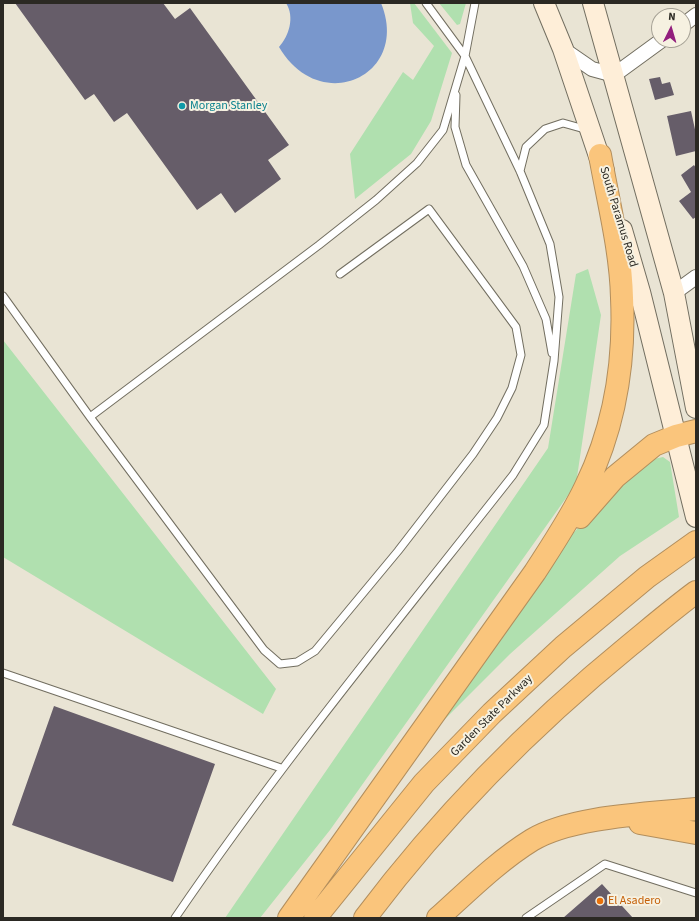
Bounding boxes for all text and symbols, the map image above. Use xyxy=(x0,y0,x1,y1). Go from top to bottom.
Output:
north arrow xyxy=(651,8,691,48)
text: N xyxy=(668,9,676,24)
place label: Morgan Stanley xyxy=(190,99,267,113)
marker: Morgan Stanley xyxy=(177,101,187,111)
street label: South Paramus Road xyxy=(596,165,640,269)
street label: Garden State Parkway xyxy=(448,672,536,760)
place label: El Asadero xyxy=(608,894,661,908)
marker: El Asadero xyxy=(595,896,605,906)

